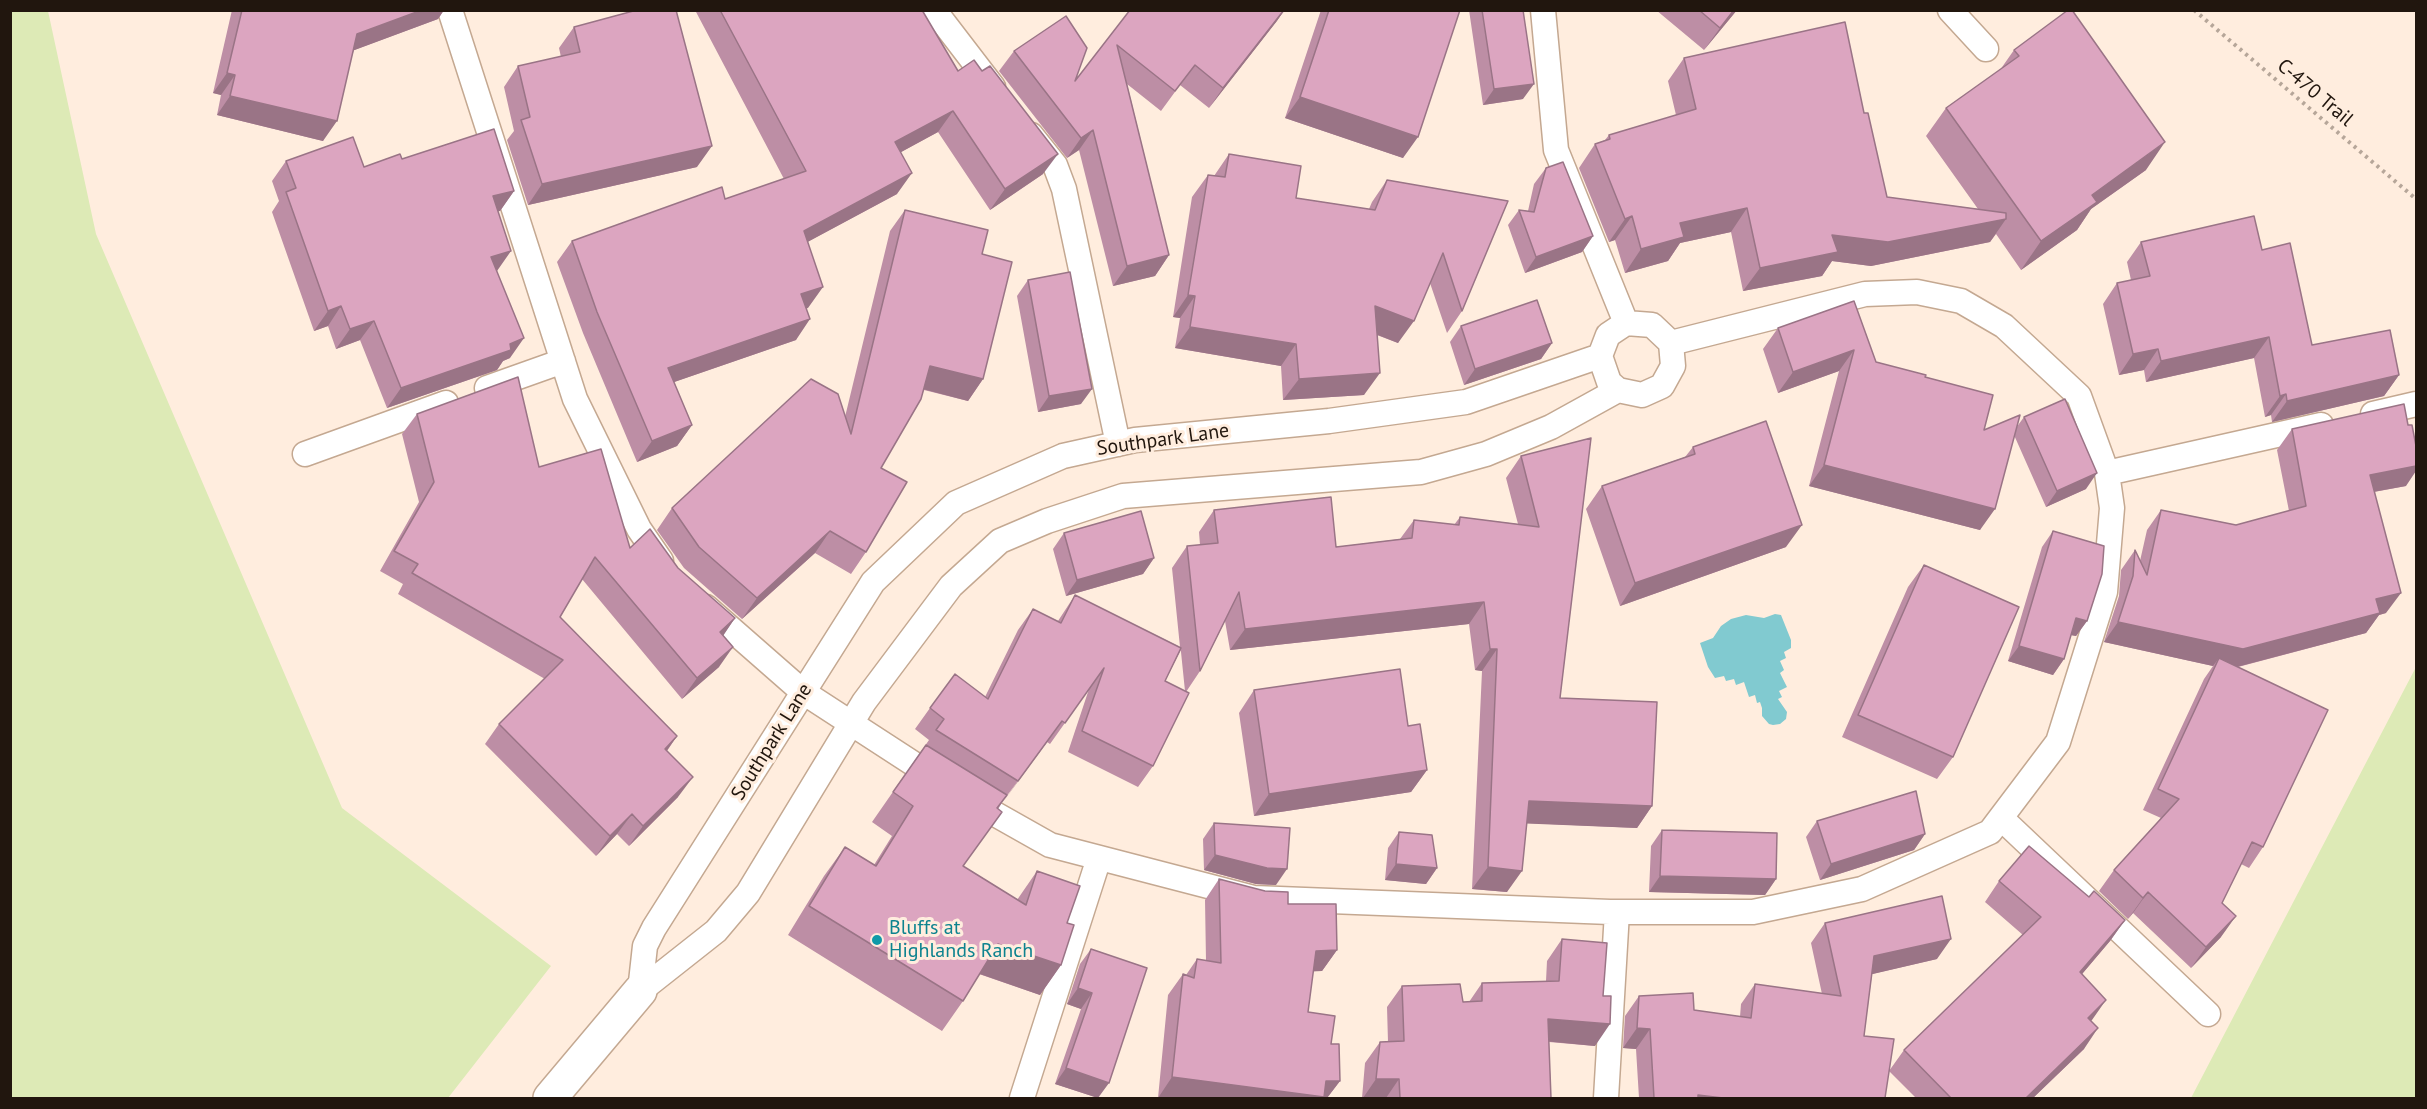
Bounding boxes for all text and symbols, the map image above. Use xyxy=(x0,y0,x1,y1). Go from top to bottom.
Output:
street label: C-470 Trail xyxy=(2272,54,2358,132)
street label: Southpark Lane xyxy=(1095,419,1231,461)
street label: Southpark Lane xyxy=(727,679,817,805)
place label: Bluffs at Highlands Ranch xyxy=(889,916,1033,963)
marker: Bluffs at Highlands Ranch xyxy=(870,933,884,947)

